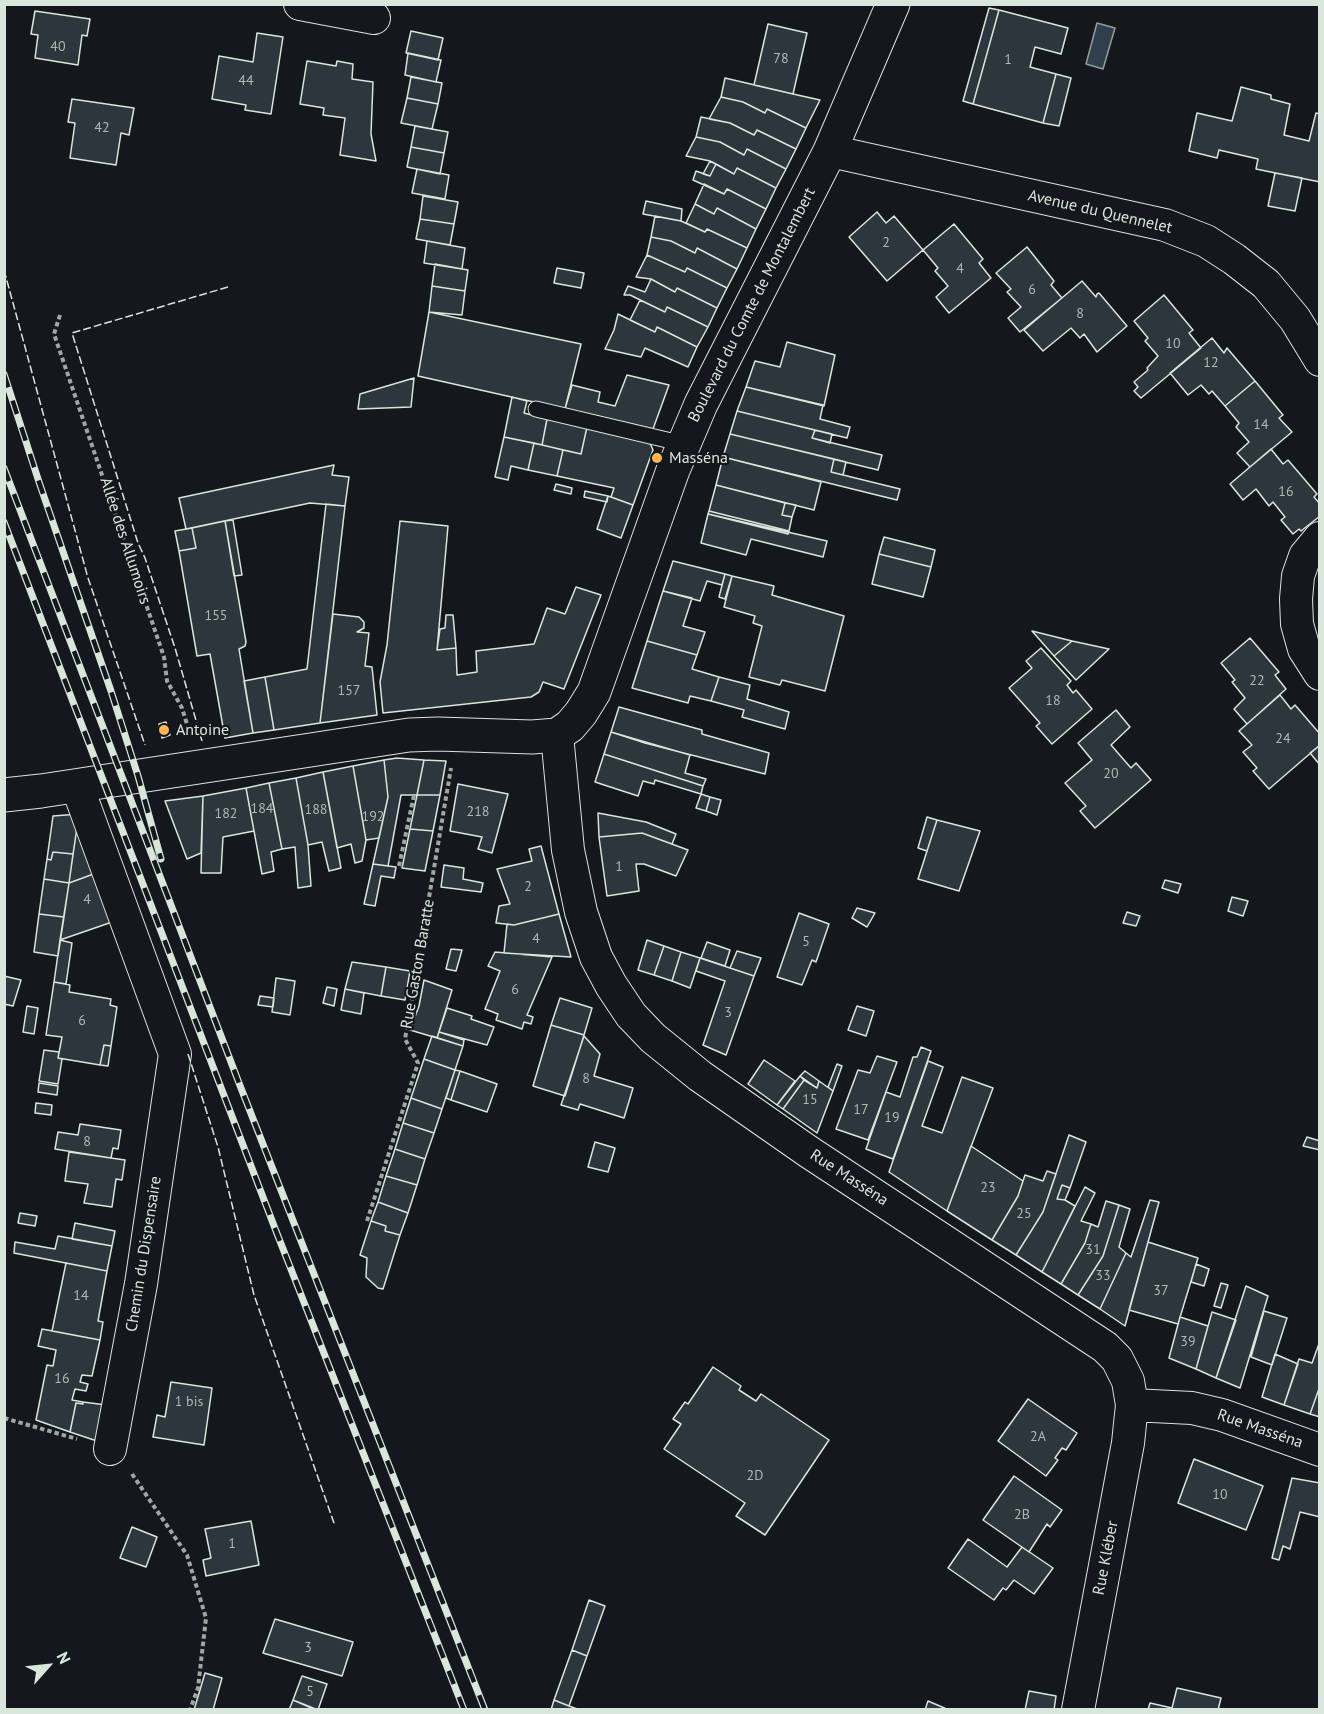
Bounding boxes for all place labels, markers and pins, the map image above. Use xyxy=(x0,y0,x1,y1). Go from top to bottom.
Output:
place label: Masséna xyxy=(669,448,728,468)
marker: Masséna xyxy=(650,451,664,465)
place label: Antoine xyxy=(176,720,229,740)
marker: Antoine xyxy=(157,723,171,737)

